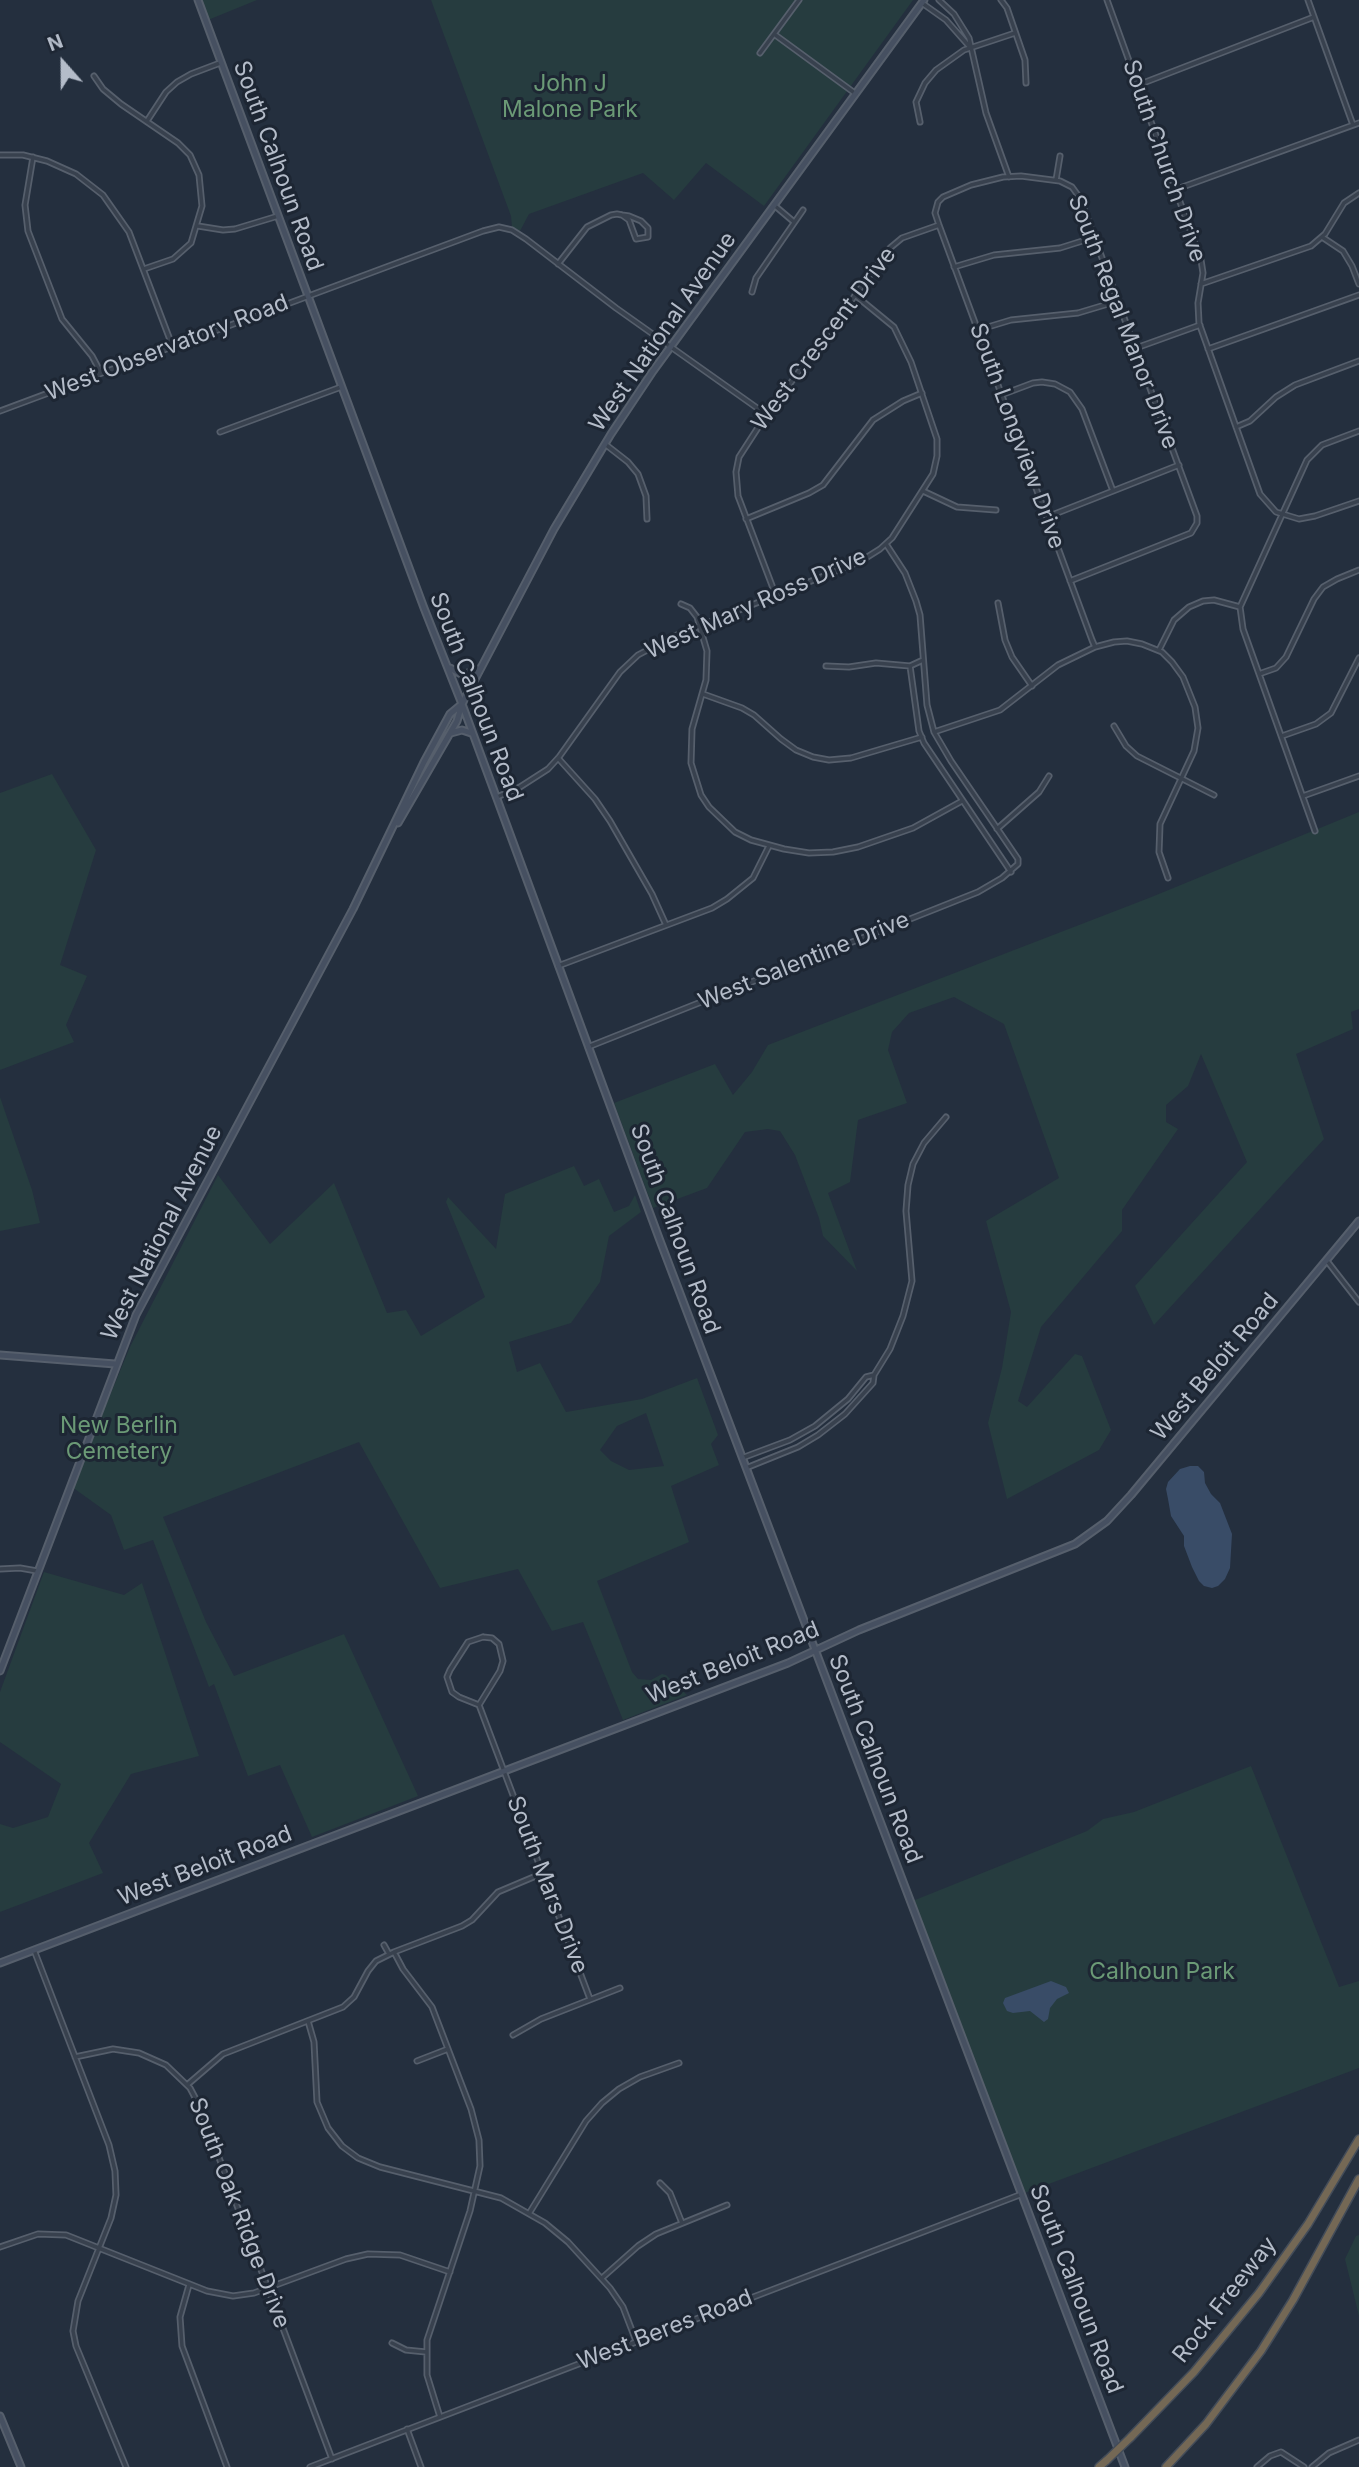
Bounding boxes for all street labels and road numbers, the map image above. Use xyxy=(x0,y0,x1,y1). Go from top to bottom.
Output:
street label: South Church Drive xyxy=(1116,56,1212,266)
street label: South Calhoun Road xyxy=(227,57,329,275)
street label: South Regal Manor Drive xyxy=(1062,191,1184,453)
street label: West National Avenue xyxy=(584,227,742,437)
street label: West Crescent Drive xyxy=(746,242,902,436)
street label: West Observatory Road xyxy=(42,289,292,407)
street label: South Longview Drive xyxy=(963,319,1071,553)
street label: West Mary Ross Drive xyxy=(641,543,871,665)
street label: South Calhoun Road xyxy=(423,589,529,805)
street label: West Salentine Drive xyxy=(695,906,913,1016)
street label: South Calhoun Road xyxy=(624,1120,726,1338)
street label: West National Avenue xyxy=(96,1121,228,1345)
street label: West Beloit Road xyxy=(1145,1288,1285,1446)
street label: West Beloit Road xyxy=(643,1616,823,1710)
street label: South Calhoun Road xyxy=(822,1651,928,1867)
street label: South Mars Drive xyxy=(500,1792,594,1978)
street label: West Beloit Road xyxy=(114,1820,296,1912)
street label: South Oak Ridge Drive xyxy=(182,2094,296,2332)
street label: South Calhoun Road xyxy=(1023,2181,1129,2397)
street label: Rock Freeway xyxy=(1167,2231,1283,2369)
street label: West Beres Road xyxy=(574,2284,756,2376)

